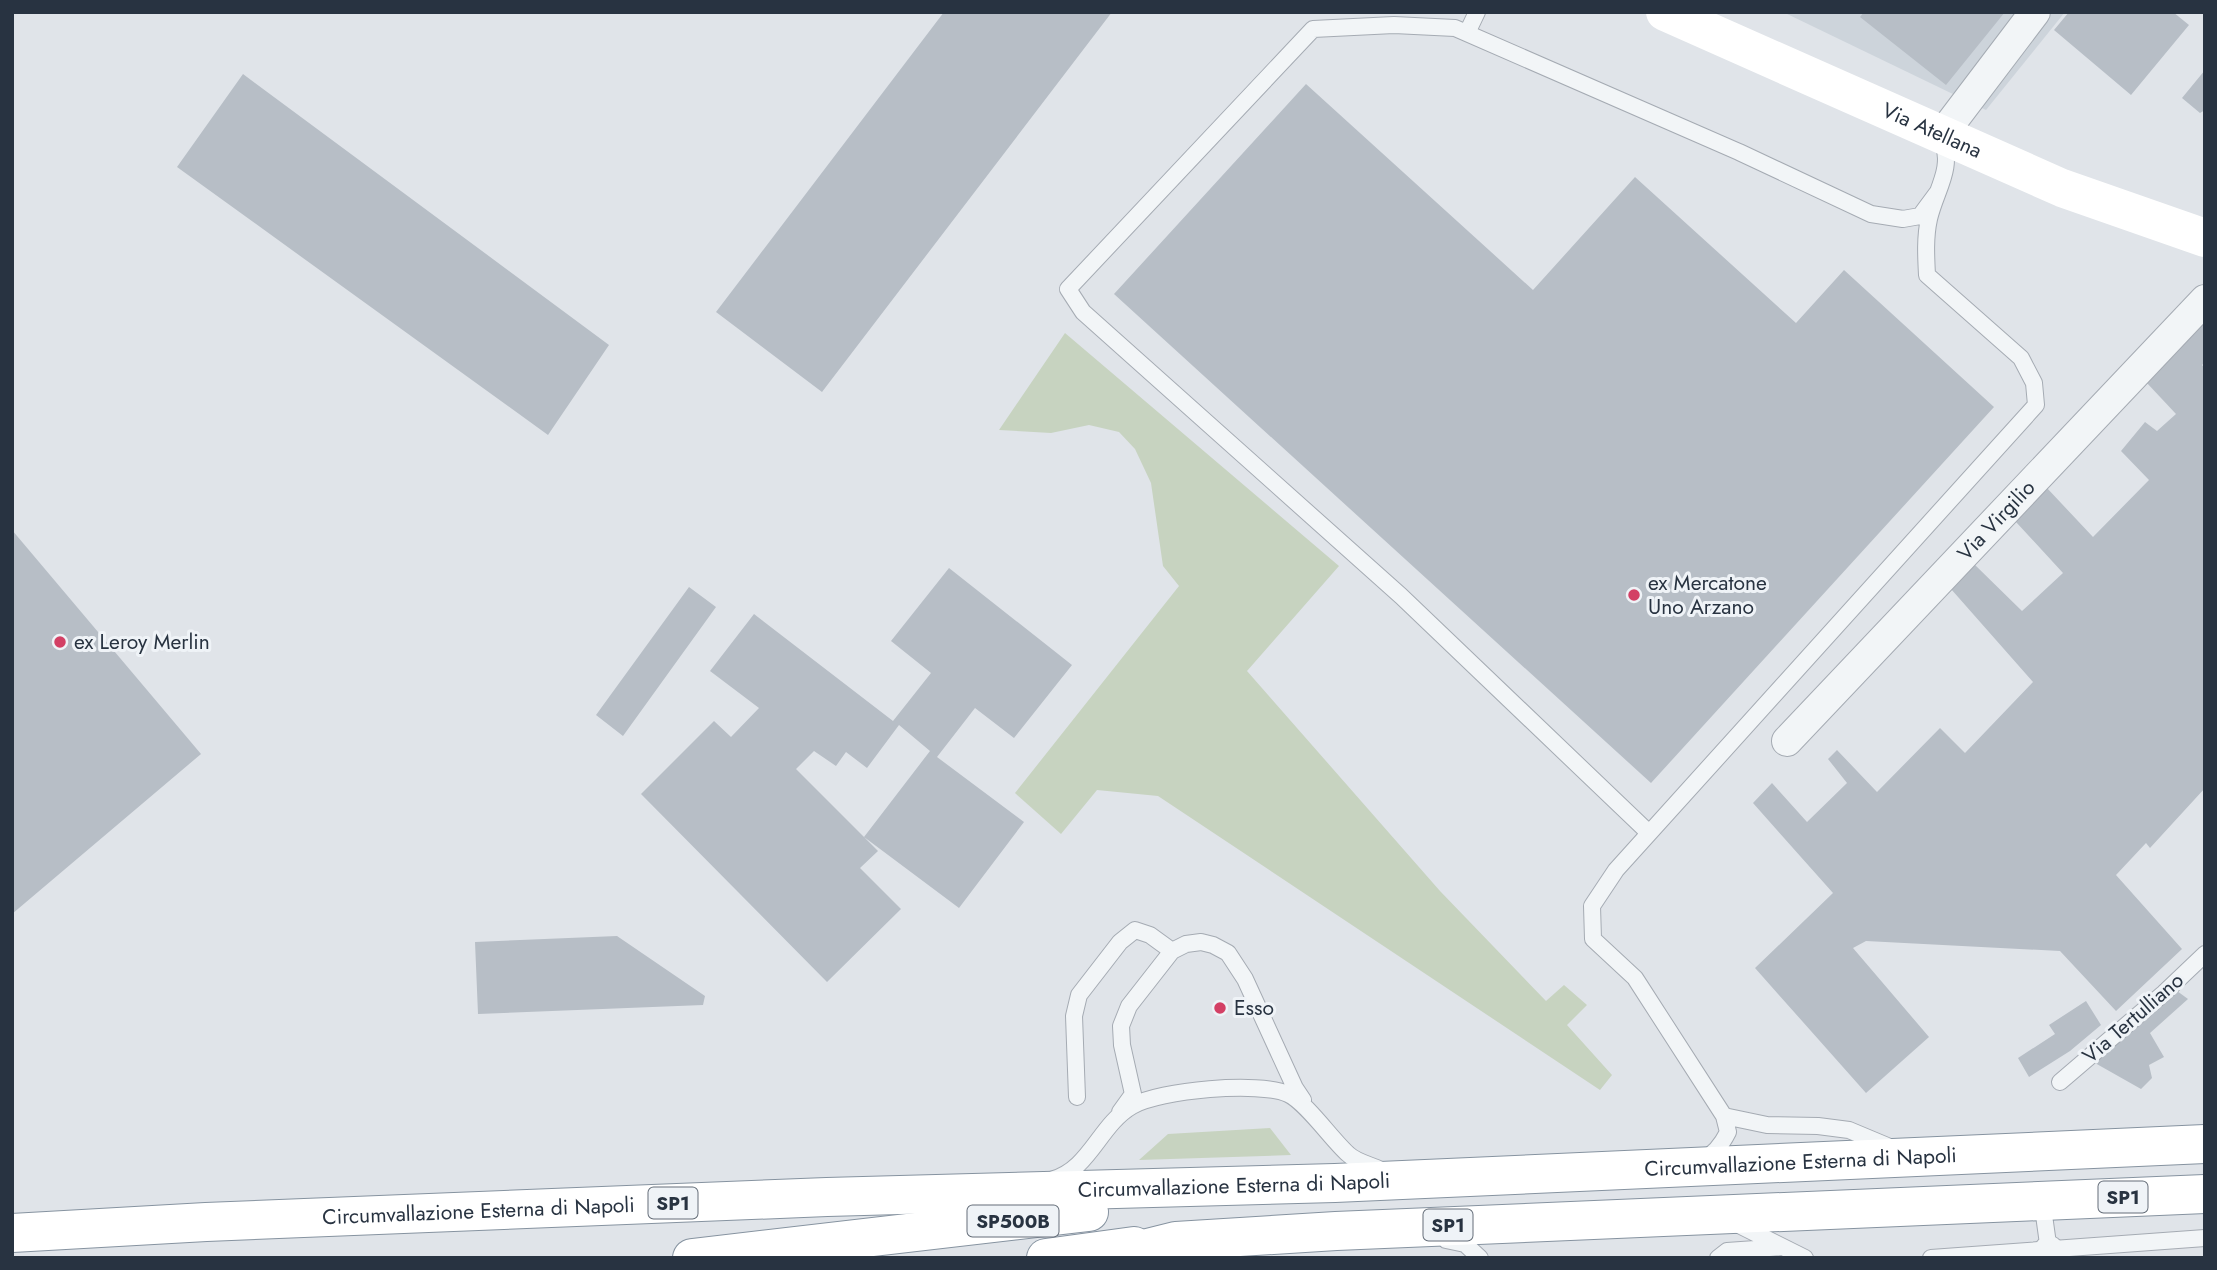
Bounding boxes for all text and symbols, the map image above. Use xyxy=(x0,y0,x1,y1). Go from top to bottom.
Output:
street label: Via Atellana xyxy=(1877,95,1987,166)
street label: Via Virgilio xyxy=(1950,473,2042,567)
place label: ex Mercatone Uno Arzano xyxy=(1648,568,1767,622)
marker: ex Mercatone Uno Arzano xyxy=(1626,587,1642,603)
place label: ex Leroy Merlin xyxy=(74,627,210,657)
marker: ex Leroy Merlin xyxy=(52,634,68,650)
street label: Via Tertulliano xyxy=(2076,966,2190,1070)
place label: Esso xyxy=(1234,993,1274,1023)
marker: Esso xyxy=(1212,1000,1228,1016)
street label: Circumvallazione Esterna di Napoli xyxy=(1644,1140,1957,1184)
street label: Circumvallazione Esterna di Napoli xyxy=(1077,1166,1391,1205)
road number: SP1 xyxy=(2098,1182,2148,1212)
road number: SP1 xyxy=(648,1188,698,1218)
street label: Circumvallazione Esterna di Napoli xyxy=(322,1190,635,1232)
road number: SP500B xyxy=(968,1205,1058,1236)
road number: SP1 xyxy=(1424,1210,1472,1240)

